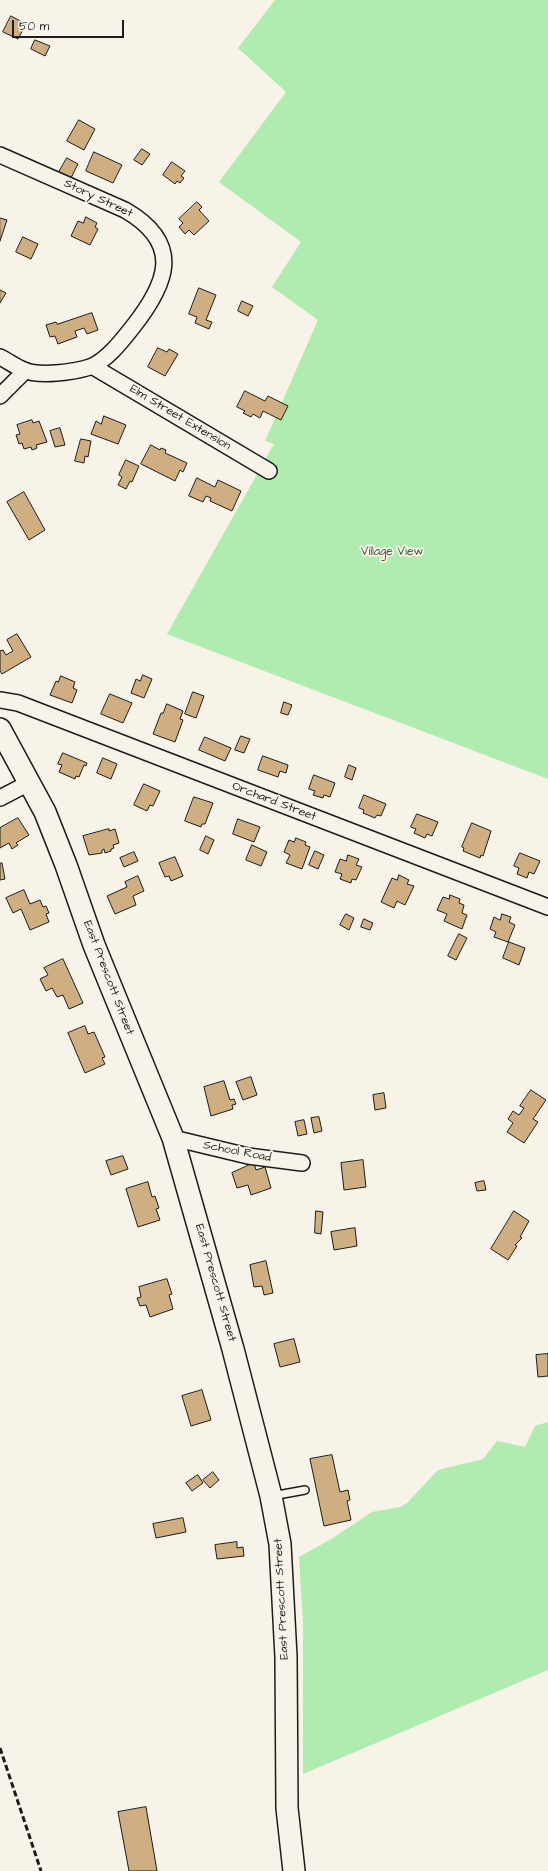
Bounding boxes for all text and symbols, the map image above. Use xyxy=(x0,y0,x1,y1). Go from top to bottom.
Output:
scale bar xyxy=(14,12,126,38)
text: 50 m xyxy=(19,18,49,35)
street label: Story Street xyxy=(61,177,135,221)
street label: Elm Street Extension xyxy=(127,382,233,454)
park label: Village View xyxy=(361,545,423,559)
street label: Orchard Street xyxy=(230,779,318,825)
street label: East Prescott Street xyxy=(79,919,137,1037)
street label: School Road xyxy=(202,1138,272,1166)
street label: East Prescott Street xyxy=(191,1223,239,1343)
street label: East Prescott Street xyxy=(272,1538,292,1660)

